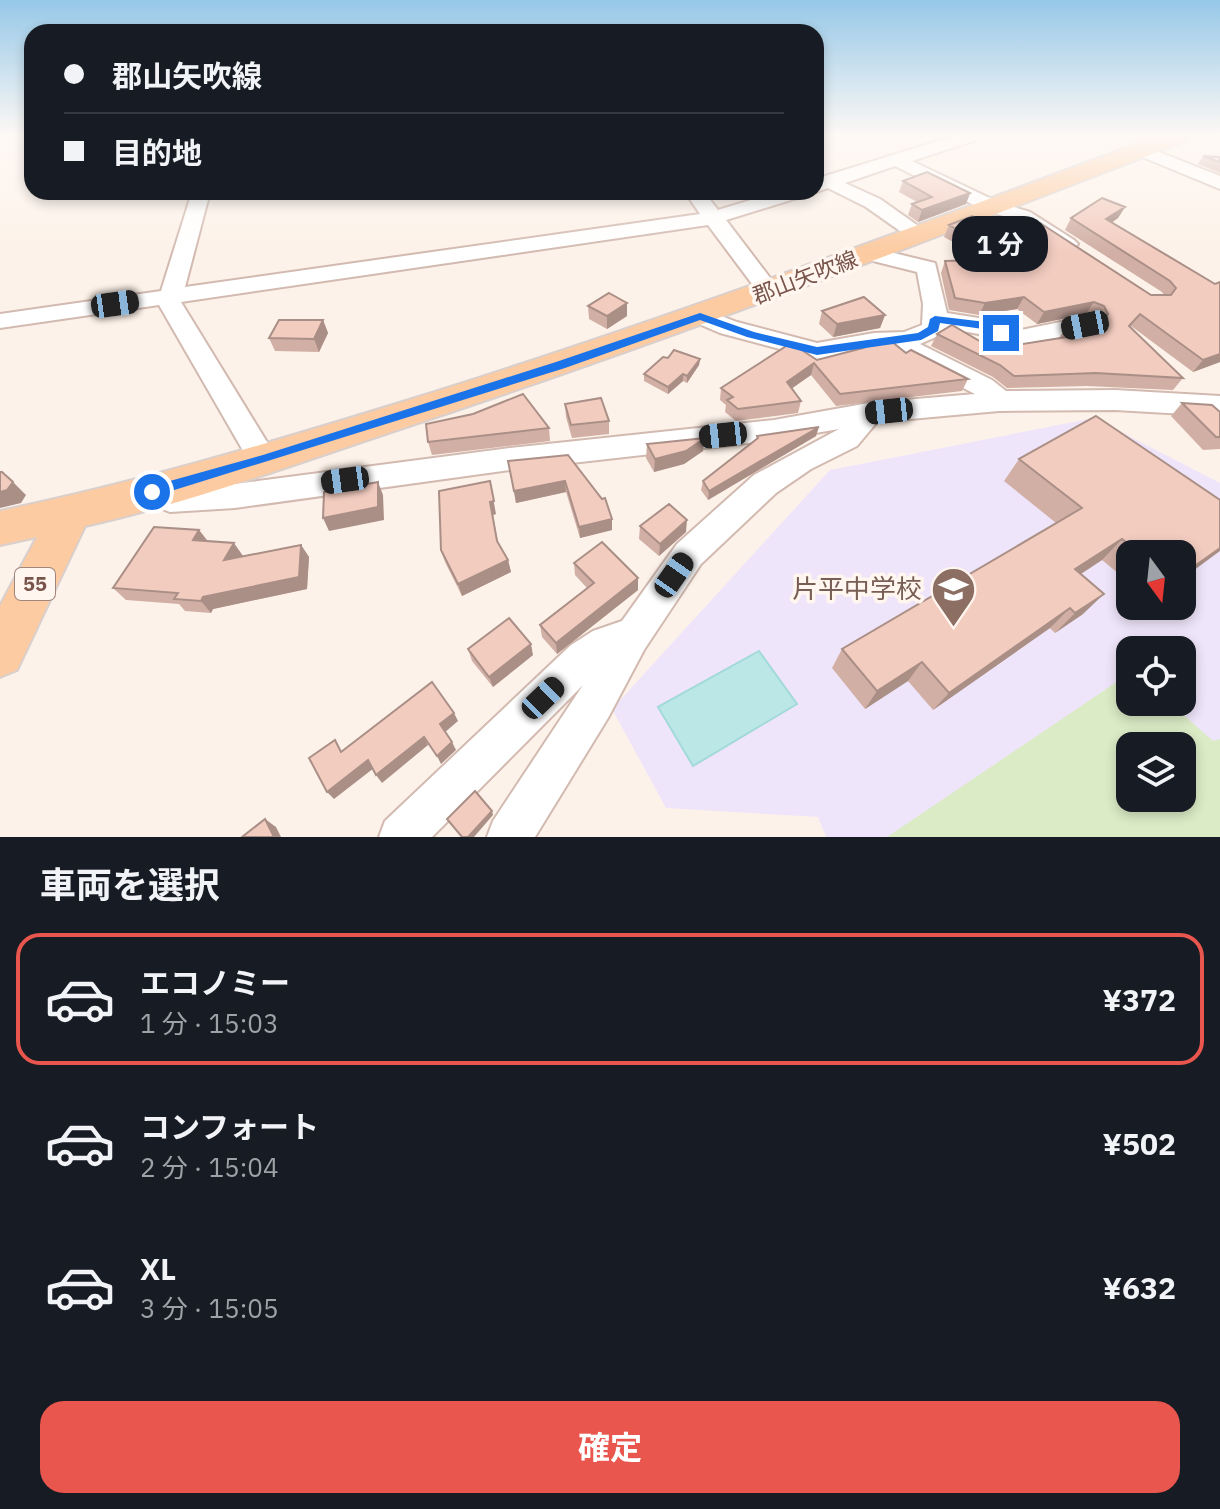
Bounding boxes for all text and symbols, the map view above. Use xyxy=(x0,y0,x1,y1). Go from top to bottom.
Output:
text: 郡山矢吹線 xyxy=(112,56,262,95)
text: 目的地 xyxy=(112,133,202,172)
callout: 1 分 xyxy=(953,217,1049,273)
text: 1 分 xyxy=(976,227,1024,261)
street label: 郡山矢吹線 xyxy=(748,243,861,310)
car xyxy=(90,289,140,319)
car xyxy=(1059,309,1111,341)
route end xyxy=(983,315,1019,351)
car xyxy=(864,397,914,425)
car xyxy=(698,421,748,449)
car xyxy=(320,465,370,495)
route start xyxy=(134,474,170,510)
north arrow xyxy=(1116,540,1196,620)
map controls xyxy=(1116,540,1196,812)
car xyxy=(650,548,698,602)
school or university icon: 片平中学校 xyxy=(929,565,977,628)
road number: 55 xyxy=(15,568,55,600)
place label: 片平中学校 xyxy=(792,571,922,605)
button: locate xyxy=(1116,636,1196,716)
car xyxy=(517,673,569,723)
button: layers xyxy=(1116,732,1196,812)
text: 車両を選択 xyxy=(40,861,220,908)
icon: car xyxy=(44,963,116,1035)
text: エコノミー xyxy=(140,963,290,1002)
text: ¥372 xyxy=(1103,980,1176,1019)
text: 1 分 · 15:03 xyxy=(140,1006,278,1040)
icon: car xyxy=(44,1107,116,1179)
text: コンフォート xyxy=(140,1107,319,1146)
text: ¥502 xyxy=(1103,1124,1176,1163)
text: 2 分 · 15:04 xyxy=(140,1150,278,1184)
text: XL xyxy=(140,1249,176,1288)
icon: car xyxy=(44,1251,116,1323)
text: ¥632 xyxy=(1103,1268,1176,1307)
text: 3 分 · 15:05 xyxy=(140,1291,278,1325)
button: 確定 xyxy=(40,1401,1180,1493)

